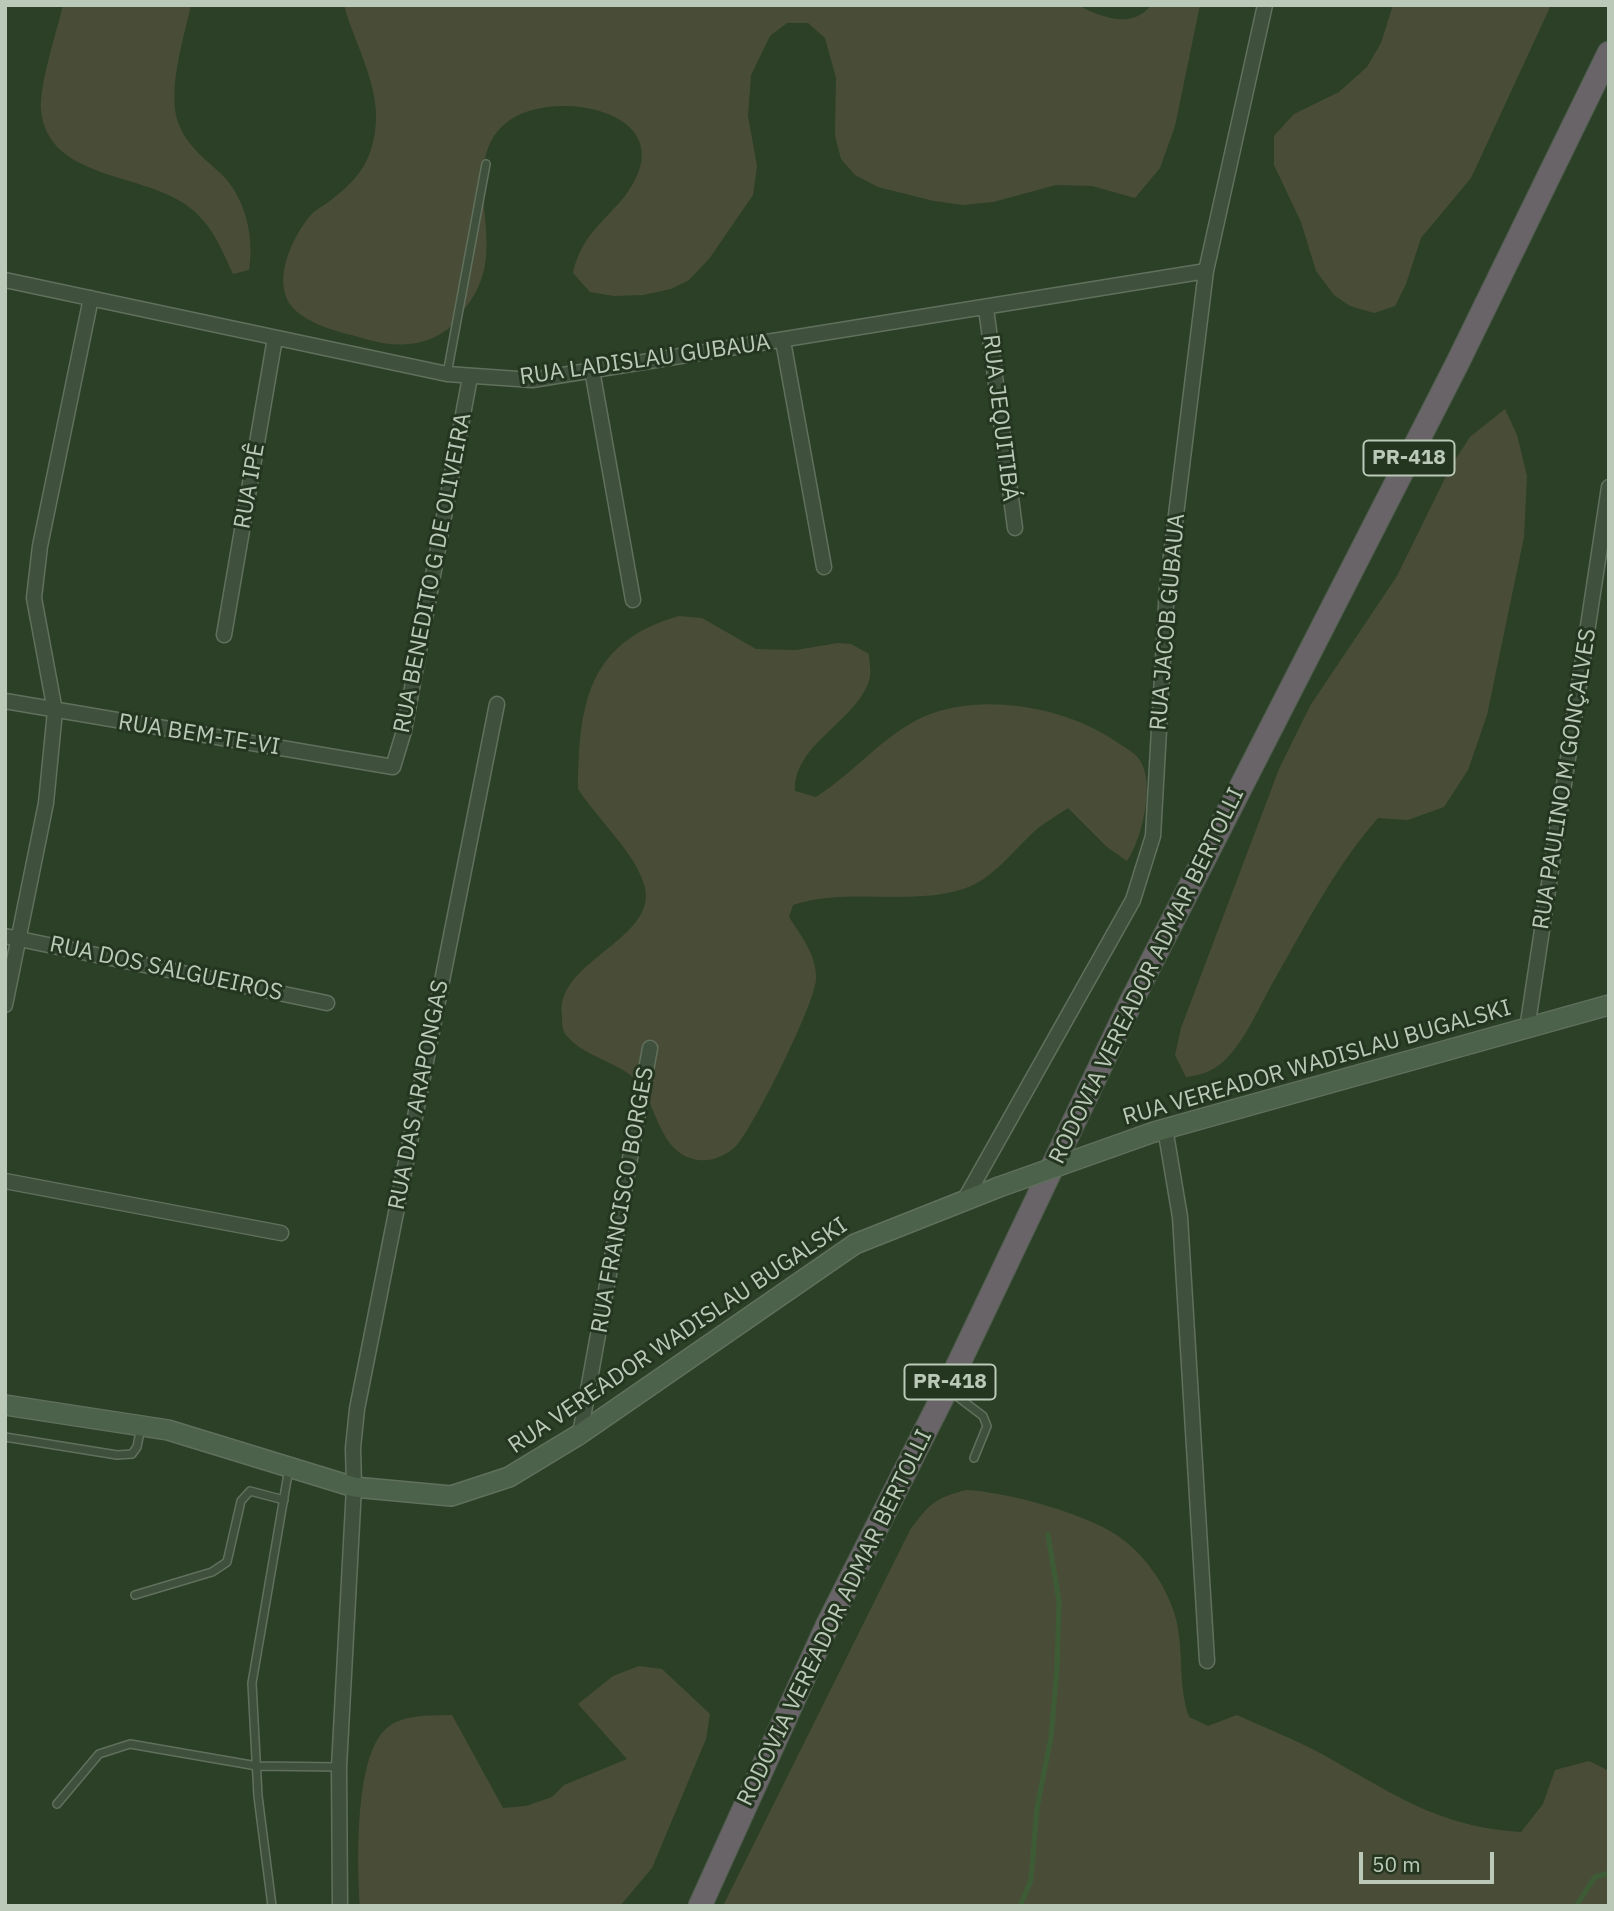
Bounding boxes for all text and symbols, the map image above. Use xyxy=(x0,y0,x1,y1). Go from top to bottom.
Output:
street label: RUA LADISLAU GUBAUA xyxy=(518,329,772,391)
street label: RUA JEQUITIBÁ xyxy=(976,333,1024,503)
street label: RUA BENEDITO G DE OLIVEIRA xyxy=(388,411,478,735)
road number: PR-418 xyxy=(1364,440,1454,476)
street label: RUA IPÊ xyxy=(229,441,271,531)
street label: RUA JACOB GUBAUA xyxy=(1145,512,1191,732)
street label: RUA PAULINO M GONÇALVES xyxy=(1528,627,1602,931)
street label: RUA BEM-TE-VI xyxy=(116,709,282,761)
street label: RODOVIA VEREADOR ADMAR BERTOLLI xyxy=(1044,783,1250,1169)
street label: RUA DOS SALGUEIROS xyxy=(47,931,285,1007)
street label: RUA DAS ARAPONGAS xyxy=(383,978,455,1212)
street label: RUA VEREADOR WADISLAU BUGALSKI xyxy=(1120,994,1514,1132)
street label: RUA FRANCISCO BORGES xyxy=(586,1065,660,1335)
street label: RUA VEREADOR WADISLAU BUGALSKI xyxy=(503,1212,853,1460)
road number: PR-418 xyxy=(904,1364,996,1400)
street label: RODOVIA VEREADOR ADMAR BERTOLLI xyxy=(732,1425,938,1811)
scale bar xyxy=(1362,1838,1497,1882)
text: 50 m xyxy=(1372,1850,1421,1878)

